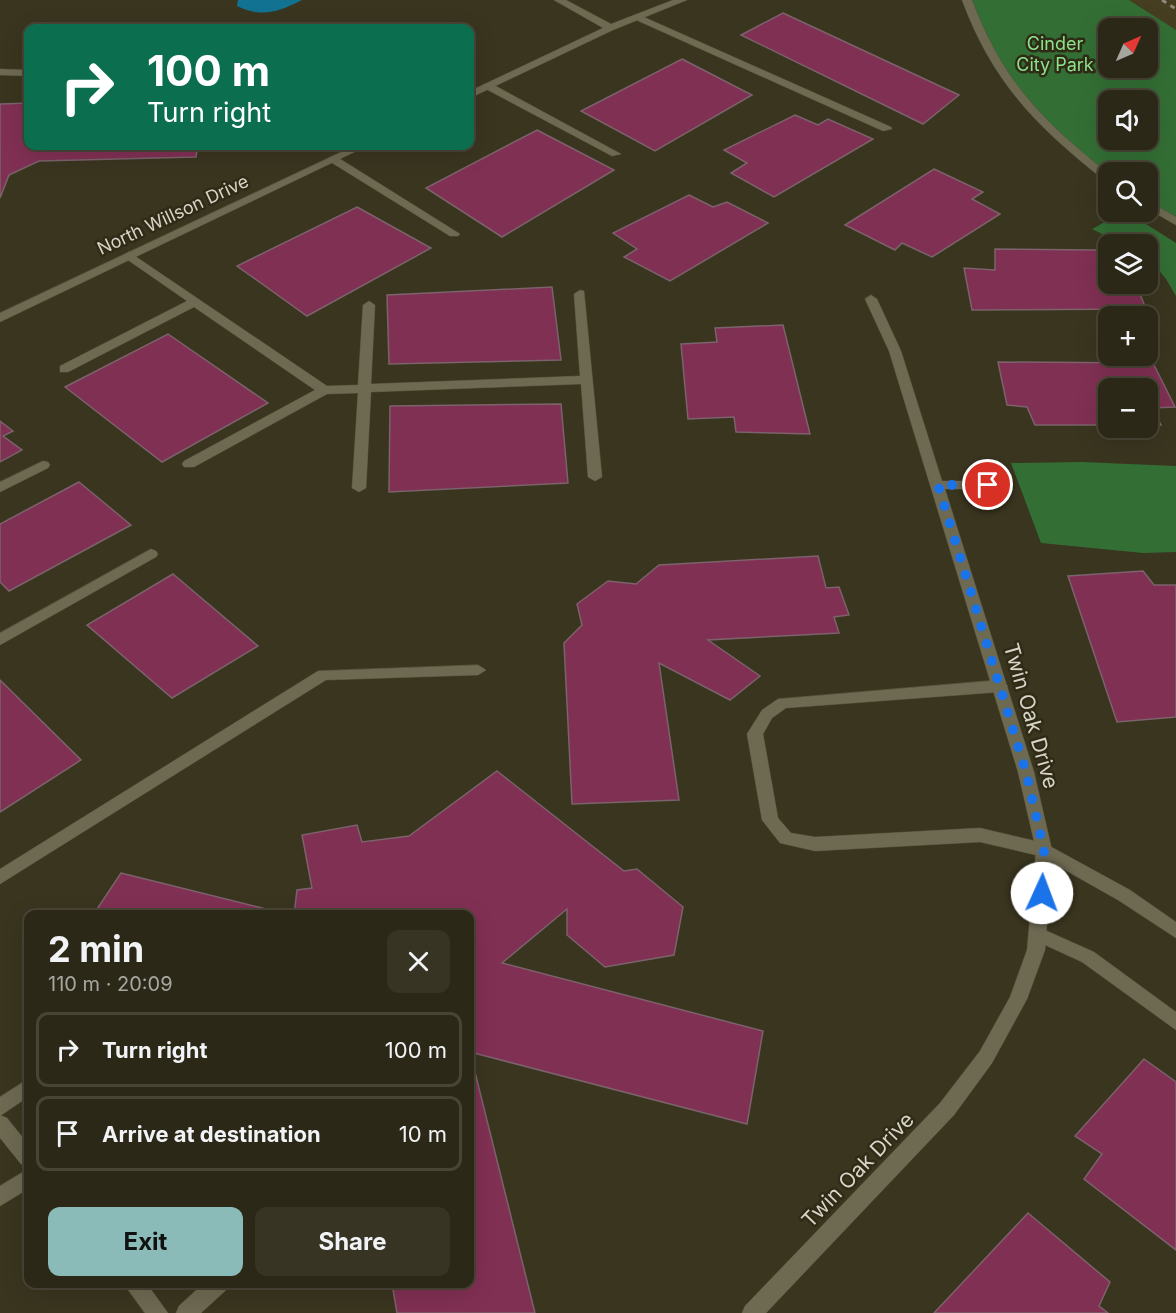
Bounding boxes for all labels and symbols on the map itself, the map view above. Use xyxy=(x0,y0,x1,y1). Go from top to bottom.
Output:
north arrow xyxy=(1098,18,1158,78)
park label: Cinder City Park xyxy=(1016,33,1094,75)
street label: North Willson Drive xyxy=(94,170,252,259)
pin xyxy=(962,459,1013,510)
street label: Twin Oak Drive xyxy=(999,640,1064,792)
position arrow xyxy=(1010,861,1074,925)
street label: Twin Oak Drive xyxy=(796,1107,919,1232)

